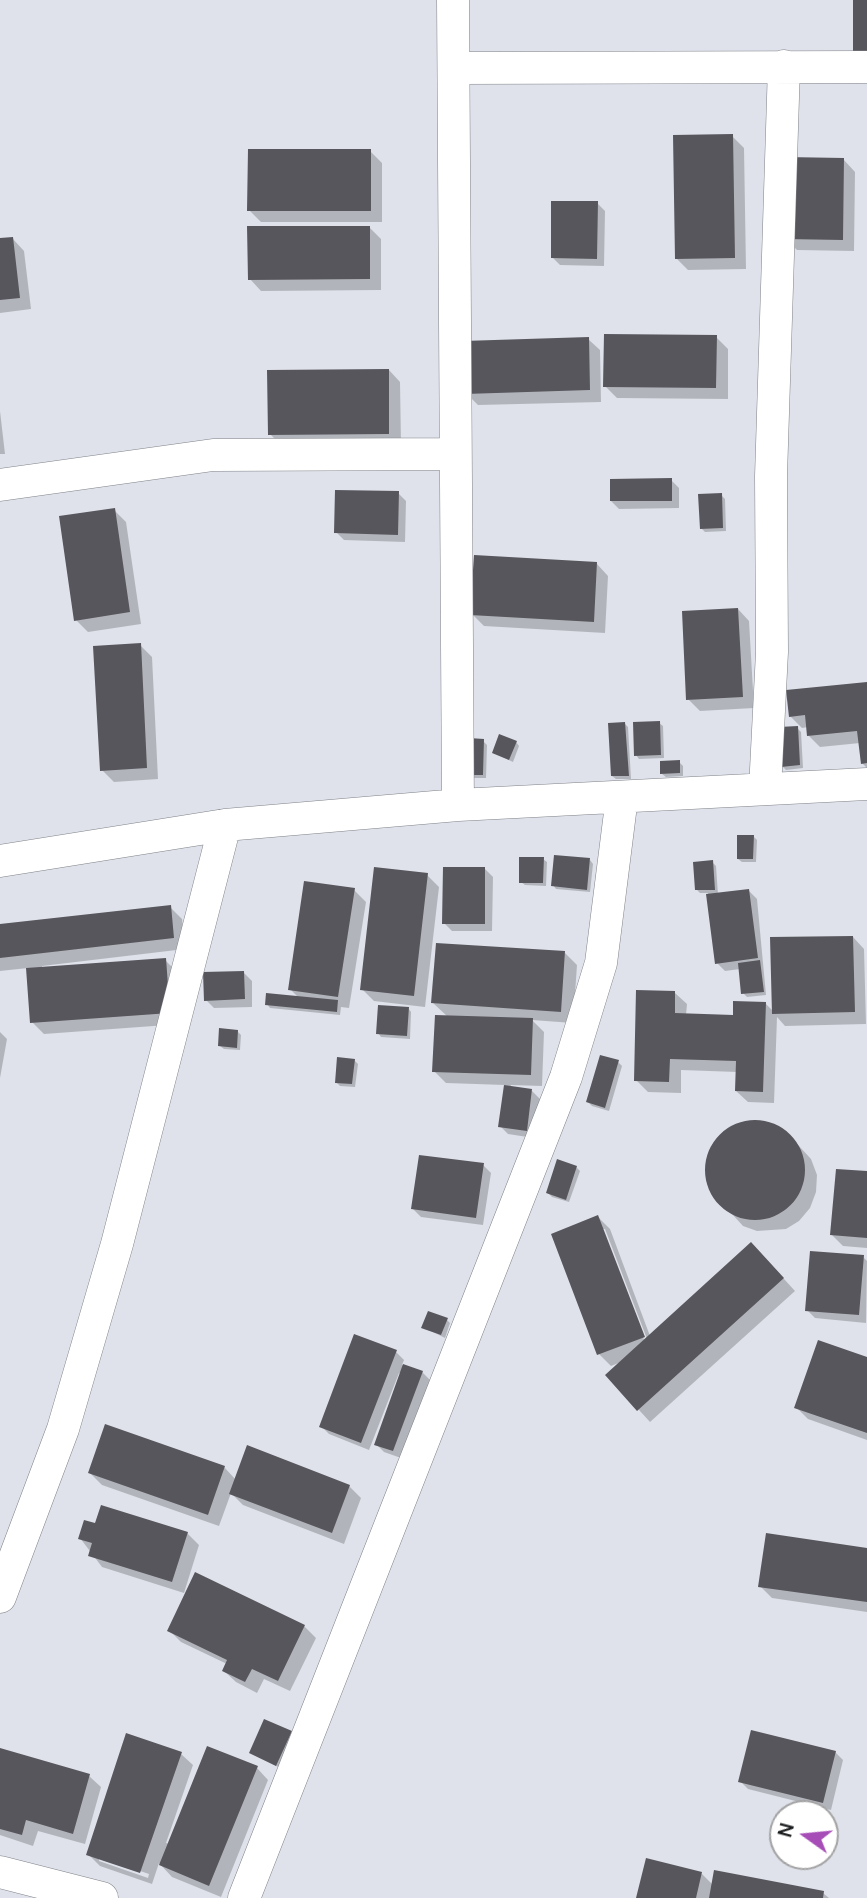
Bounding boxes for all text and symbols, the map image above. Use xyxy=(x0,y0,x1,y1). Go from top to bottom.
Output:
north arrow xyxy=(769,1800,839,1870)
text: N xyxy=(771,1820,800,1840)

